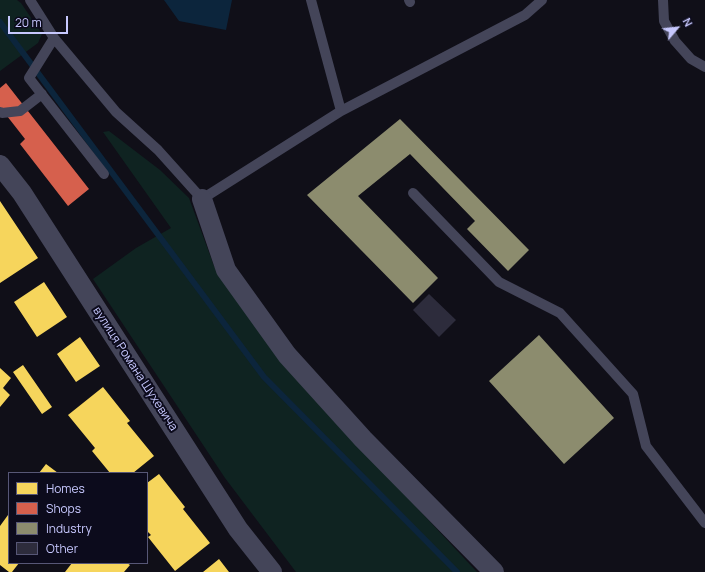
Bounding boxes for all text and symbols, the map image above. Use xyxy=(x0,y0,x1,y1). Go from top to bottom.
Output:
scale bar xyxy=(10,8,70,34)
north arrow xyxy=(657,8,697,48)
text: 20 m xyxy=(15,14,42,31)
text: N xyxy=(680,15,697,29)
street label: вулиця Романа Шухевича xyxy=(89,304,181,434)
legend xyxy=(8,472,148,564)
text: Homes xyxy=(46,480,85,497)
text: Shops xyxy=(46,500,81,517)
text: Industry xyxy=(46,520,92,537)
text: Other xyxy=(46,540,78,557)

